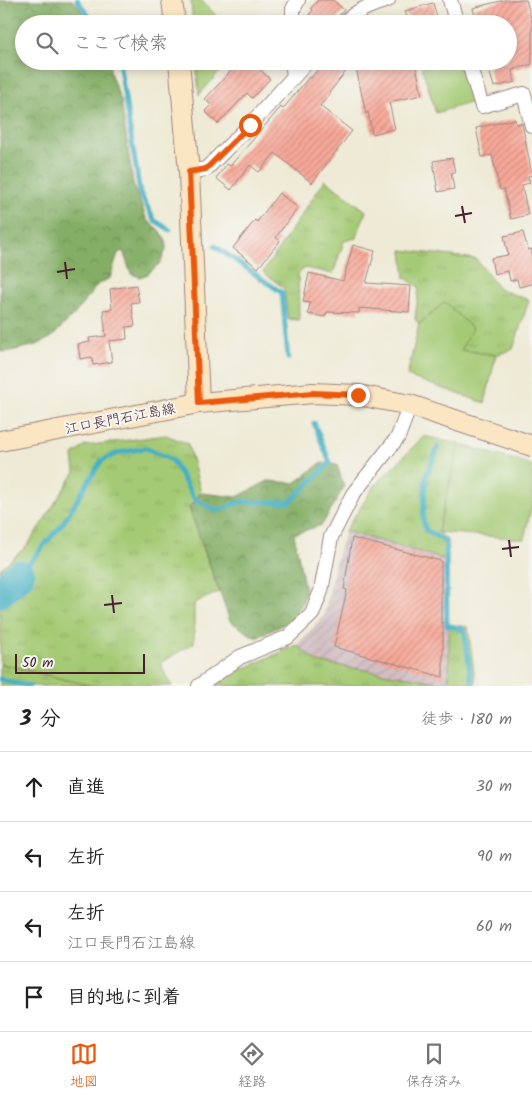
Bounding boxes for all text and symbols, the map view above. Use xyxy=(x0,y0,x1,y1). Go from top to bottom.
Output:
search box xyxy=(15,15,517,70)
icon: search xyxy=(33,29,61,57)
text: ここで検索 xyxy=(73,29,168,59)
route start xyxy=(239,114,262,137)
route end xyxy=(347,384,370,407)
street label: 江口長門石江島線 xyxy=(63,397,177,440)
scale bar xyxy=(15,651,145,674)
text: 50 m xyxy=(22,652,53,674)
text: 3 分 xyxy=(20,703,61,736)
text: 徒歩 · 180 m xyxy=(422,707,512,732)
icon: ahead xyxy=(20,773,48,801)
text: 直進 xyxy=(67,773,105,803)
text: 30 m xyxy=(476,774,512,799)
icon: left xyxy=(20,843,48,871)
text: 左折 xyxy=(67,843,105,873)
text: 90 m xyxy=(477,844,512,869)
text: 左折 xyxy=(67,899,105,929)
icon: left xyxy=(20,913,48,941)
text: 60 m xyxy=(476,914,512,939)
text: 江口長門石江島線 xyxy=(67,931,195,956)
icon: arrive xyxy=(20,983,48,1011)
text: 目的地に到着 xyxy=(67,983,181,1013)
tab: 地図 xyxy=(70,1040,98,1093)
tab: 経路 xyxy=(238,1040,266,1093)
tab: 保存済み xyxy=(406,1040,462,1093)

